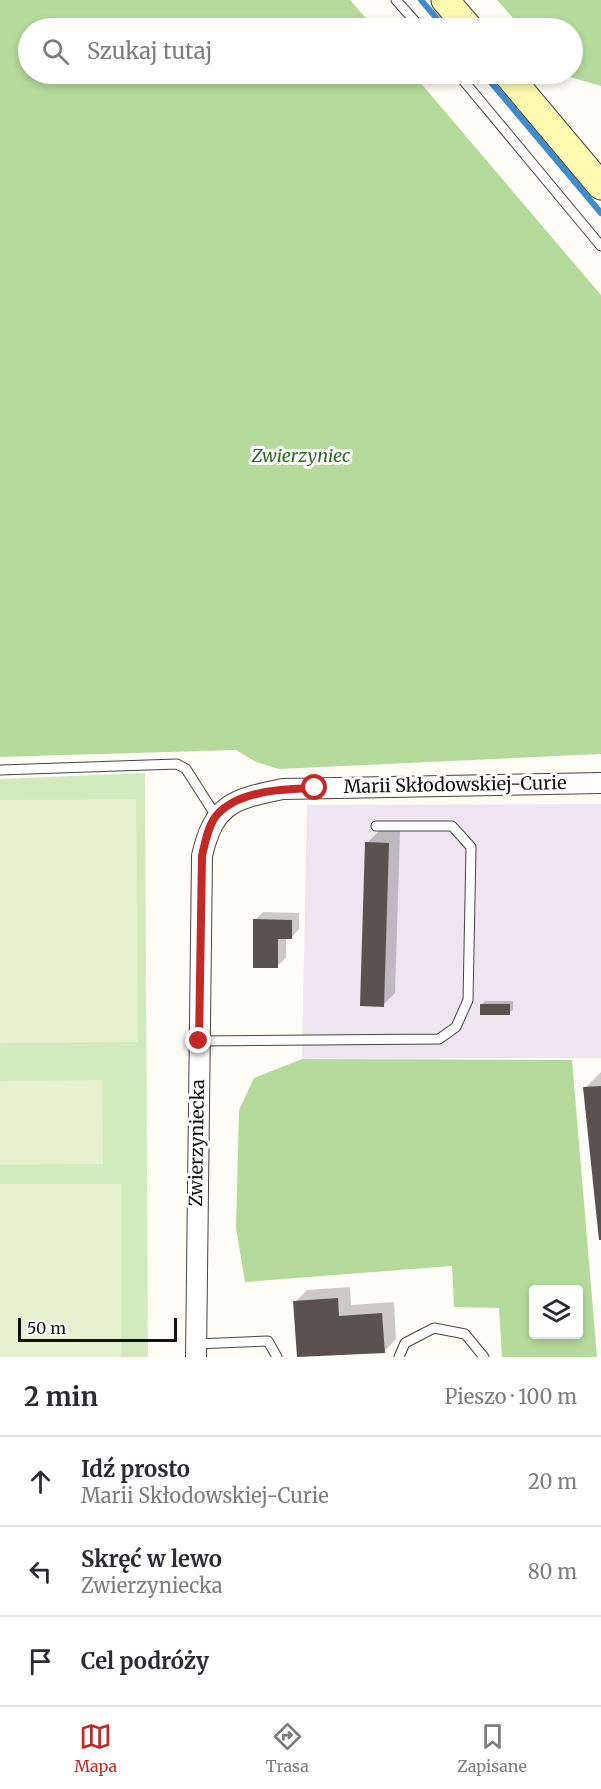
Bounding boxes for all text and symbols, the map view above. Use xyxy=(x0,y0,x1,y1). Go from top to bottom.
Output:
search box xyxy=(18,18,583,84)
icon: search xyxy=(39,35,72,68)
text: Szukaj tutaj xyxy=(87,37,212,65)
park label: Zwierzyniec xyxy=(251,444,350,467)
street label: Marii Skłodowskiej-Curie xyxy=(343,771,567,798)
route start xyxy=(301,774,327,800)
route end xyxy=(185,1027,211,1053)
street label: Zwierzyniecka xyxy=(184,1079,209,1207)
map controls xyxy=(529,1285,583,1339)
button: layers xyxy=(529,1285,583,1339)
scale bar xyxy=(18,1315,177,1342)
text: 50 m xyxy=(27,1318,66,1338)
text: 2 min xyxy=(24,1380,98,1413)
text: Pieszo · 100 m xyxy=(445,1384,577,1409)
text: Idź prosto xyxy=(81,1455,190,1483)
icon: ahead xyxy=(24,1465,57,1498)
text: 20 m xyxy=(528,1469,577,1494)
text: Marii Skłodowskiej-Curie xyxy=(81,1483,329,1508)
text: Skręć w lewo xyxy=(81,1545,222,1573)
icon: left xyxy=(24,1555,57,1588)
text: 80 m xyxy=(528,1559,577,1584)
text: Zwierzyniecka xyxy=(81,1573,222,1598)
icon: arrive xyxy=(24,1645,57,1678)
text: Cel podróży xyxy=(81,1647,209,1675)
tab: Mapa xyxy=(74,1720,117,1776)
tab: Trasa xyxy=(265,1720,309,1776)
tab: Zapisane xyxy=(457,1720,527,1776)

